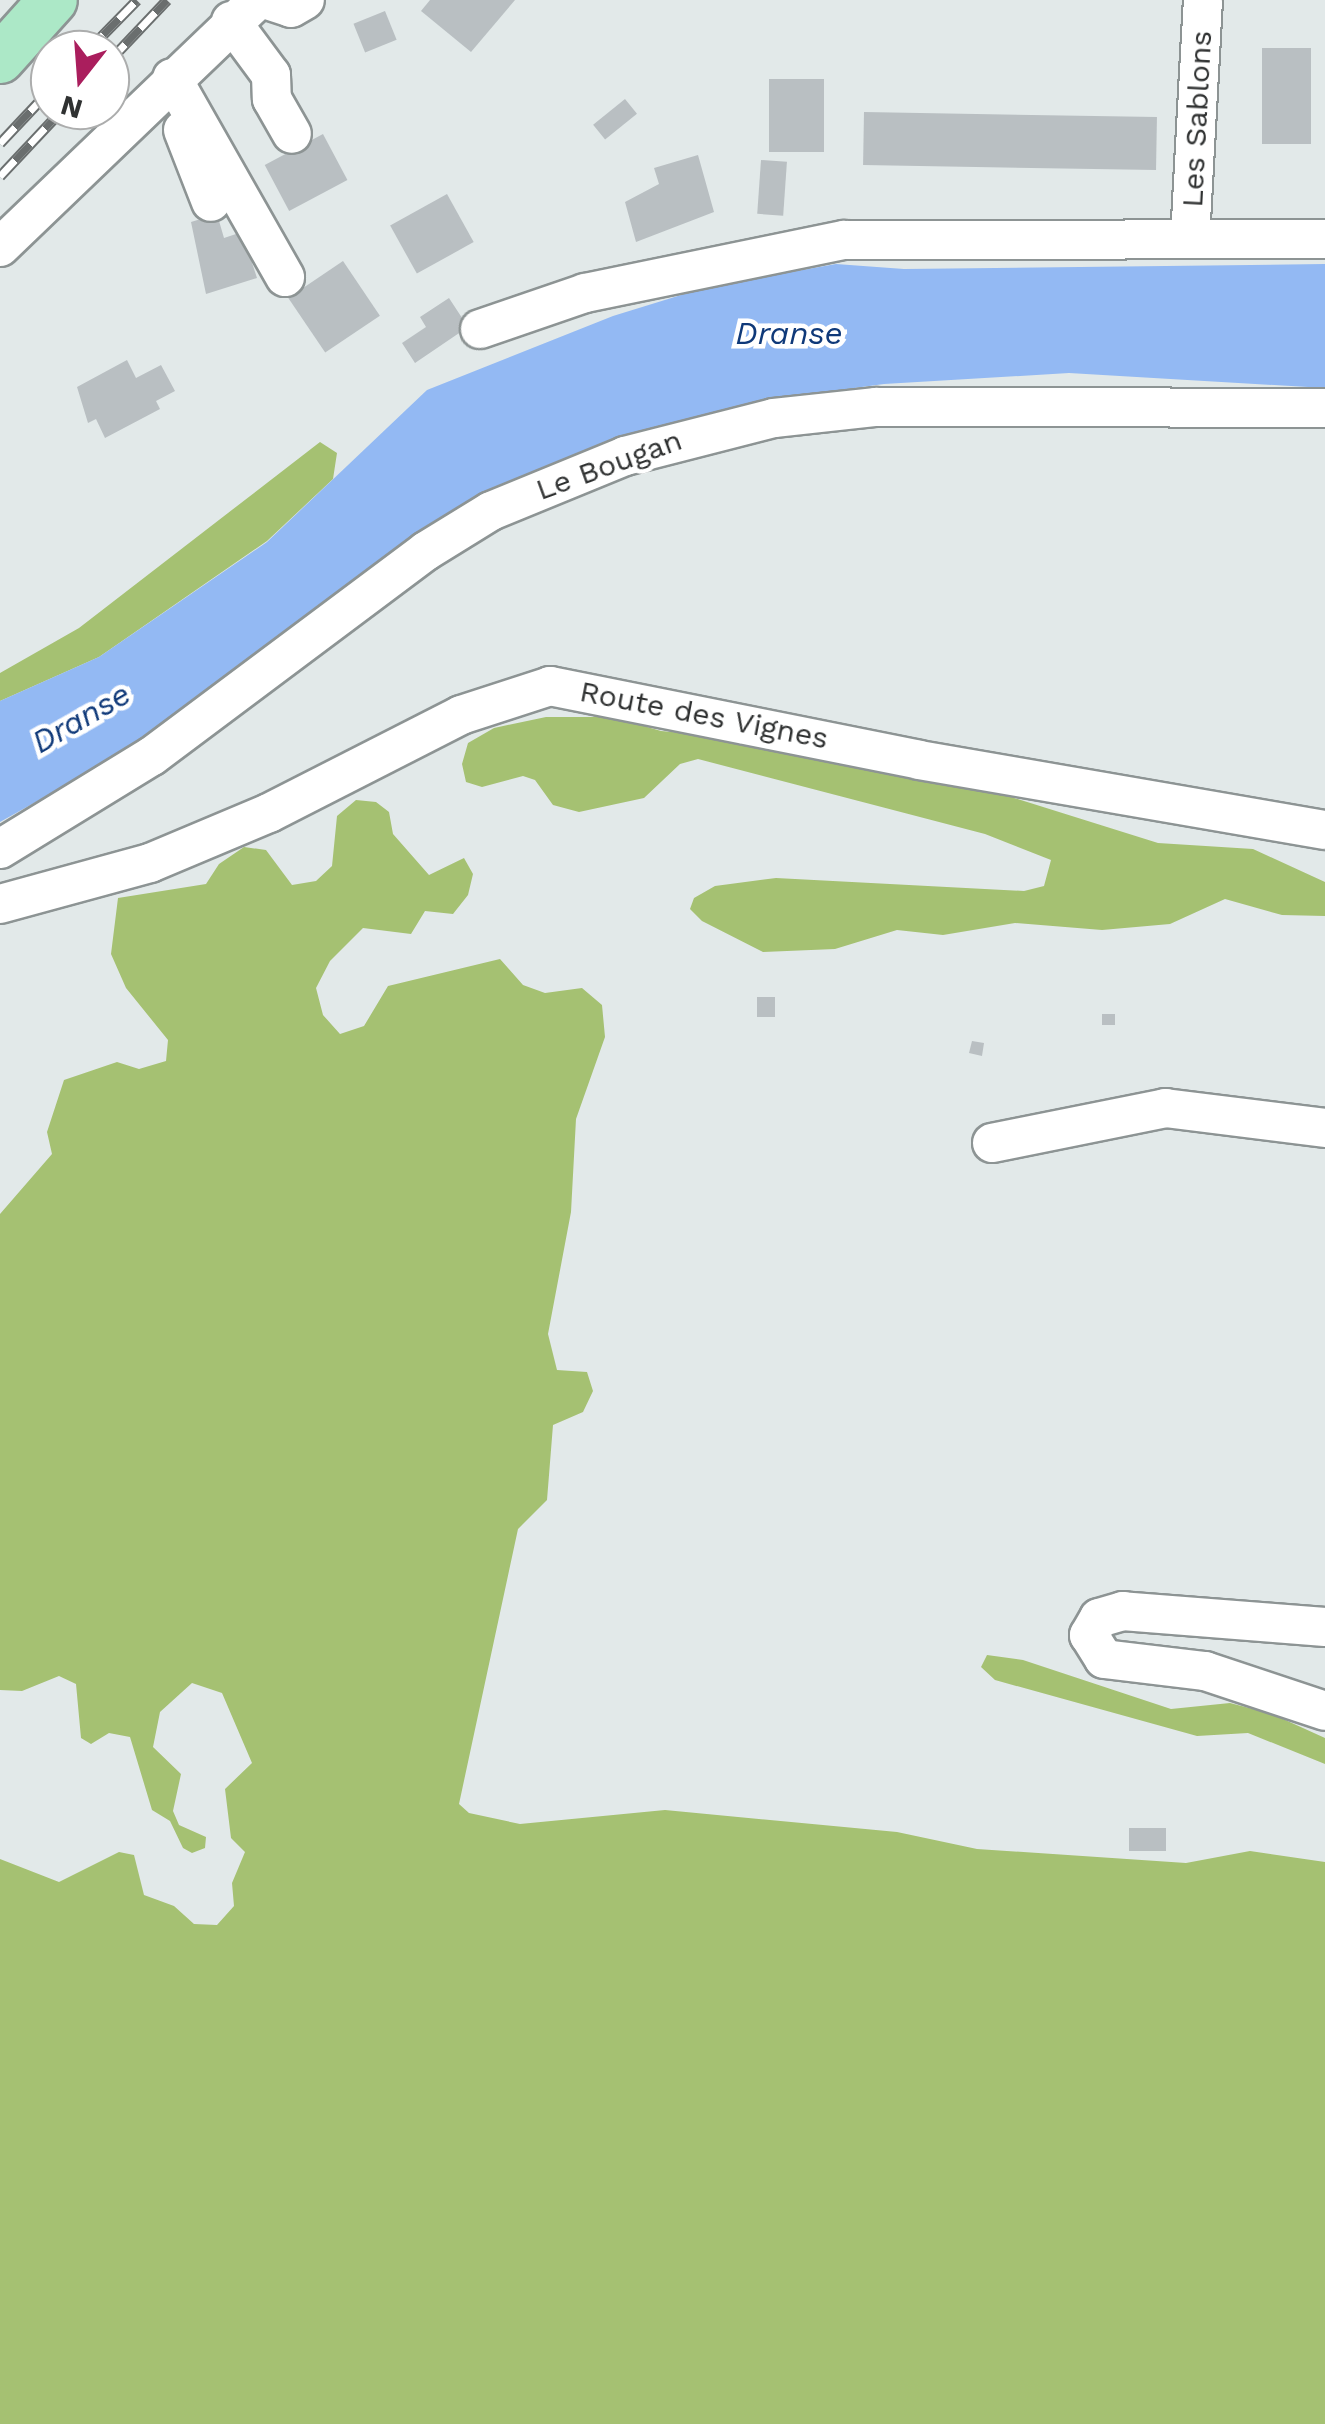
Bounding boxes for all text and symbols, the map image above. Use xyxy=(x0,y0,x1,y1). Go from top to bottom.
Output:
north arrow xyxy=(30,30,130,130)
street label: Les Sablons xyxy=(1174,30,1220,208)
text: N xyxy=(57,88,86,126)
water label: Dranse xyxy=(735,314,843,352)
street label: Le Bougan xyxy=(531,422,687,508)
street label: Route des Vignes xyxy=(576,673,832,757)
water label: Dranse xyxy=(25,675,137,761)

